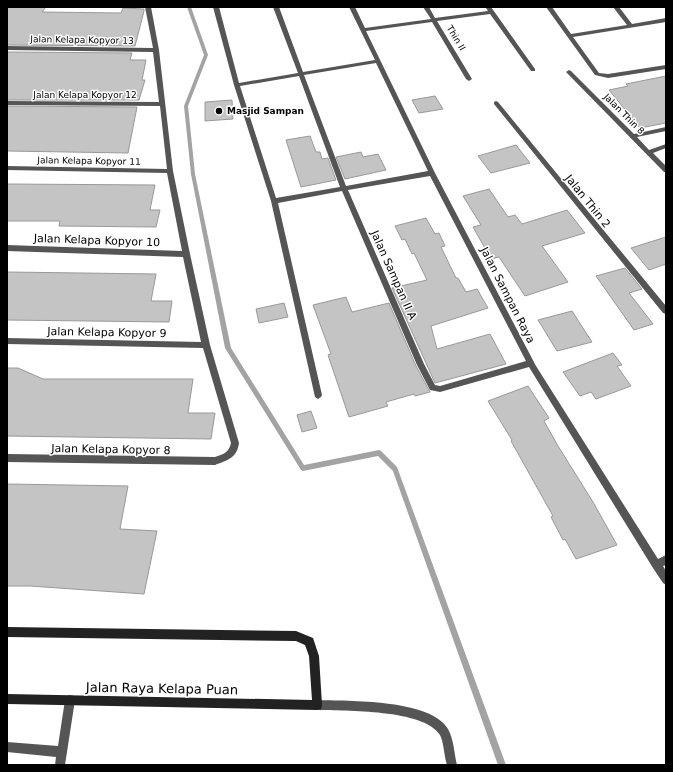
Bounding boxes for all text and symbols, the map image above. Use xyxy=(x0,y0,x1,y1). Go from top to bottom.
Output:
street label: Thin II xyxy=(444,23,467,52)
street label: Jalan Kelapa Kopyor 13 xyxy=(29,34,134,46)
street label: Jalan Kelapa Kopyor 12 xyxy=(32,90,137,100)
street label: Jalan Thin 8 xyxy=(601,91,646,136)
marker: Masjid Sampan xyxy=(214,106,224,116)
place label: Masjid Sampan xyxy=(227,106,304,116)
street label: Jalan Kelapa Kopyor 11 xyxy=(36,155,141,167)
street label: Jalan Thin 2 xyxy=(562,171,613,230)
street label: Jalan Sampan II A xyxy=(368,228,419,322)
street label: Jalan Kelapa Kopyor 10 xyxy=(33,232,160,249)
street label: Jalan Sampan Raya xyxy=(477,244,537,346)
street label: Jalan Kelapa Kopyor 9 xyxy=(46,325,167,340)
street label: Jalan Kelapa Kopyor 8 xyxy=(50,442,171,457)
street label: Jalan Raya Kelapa Puan xyxy=(85,680,238,697)

